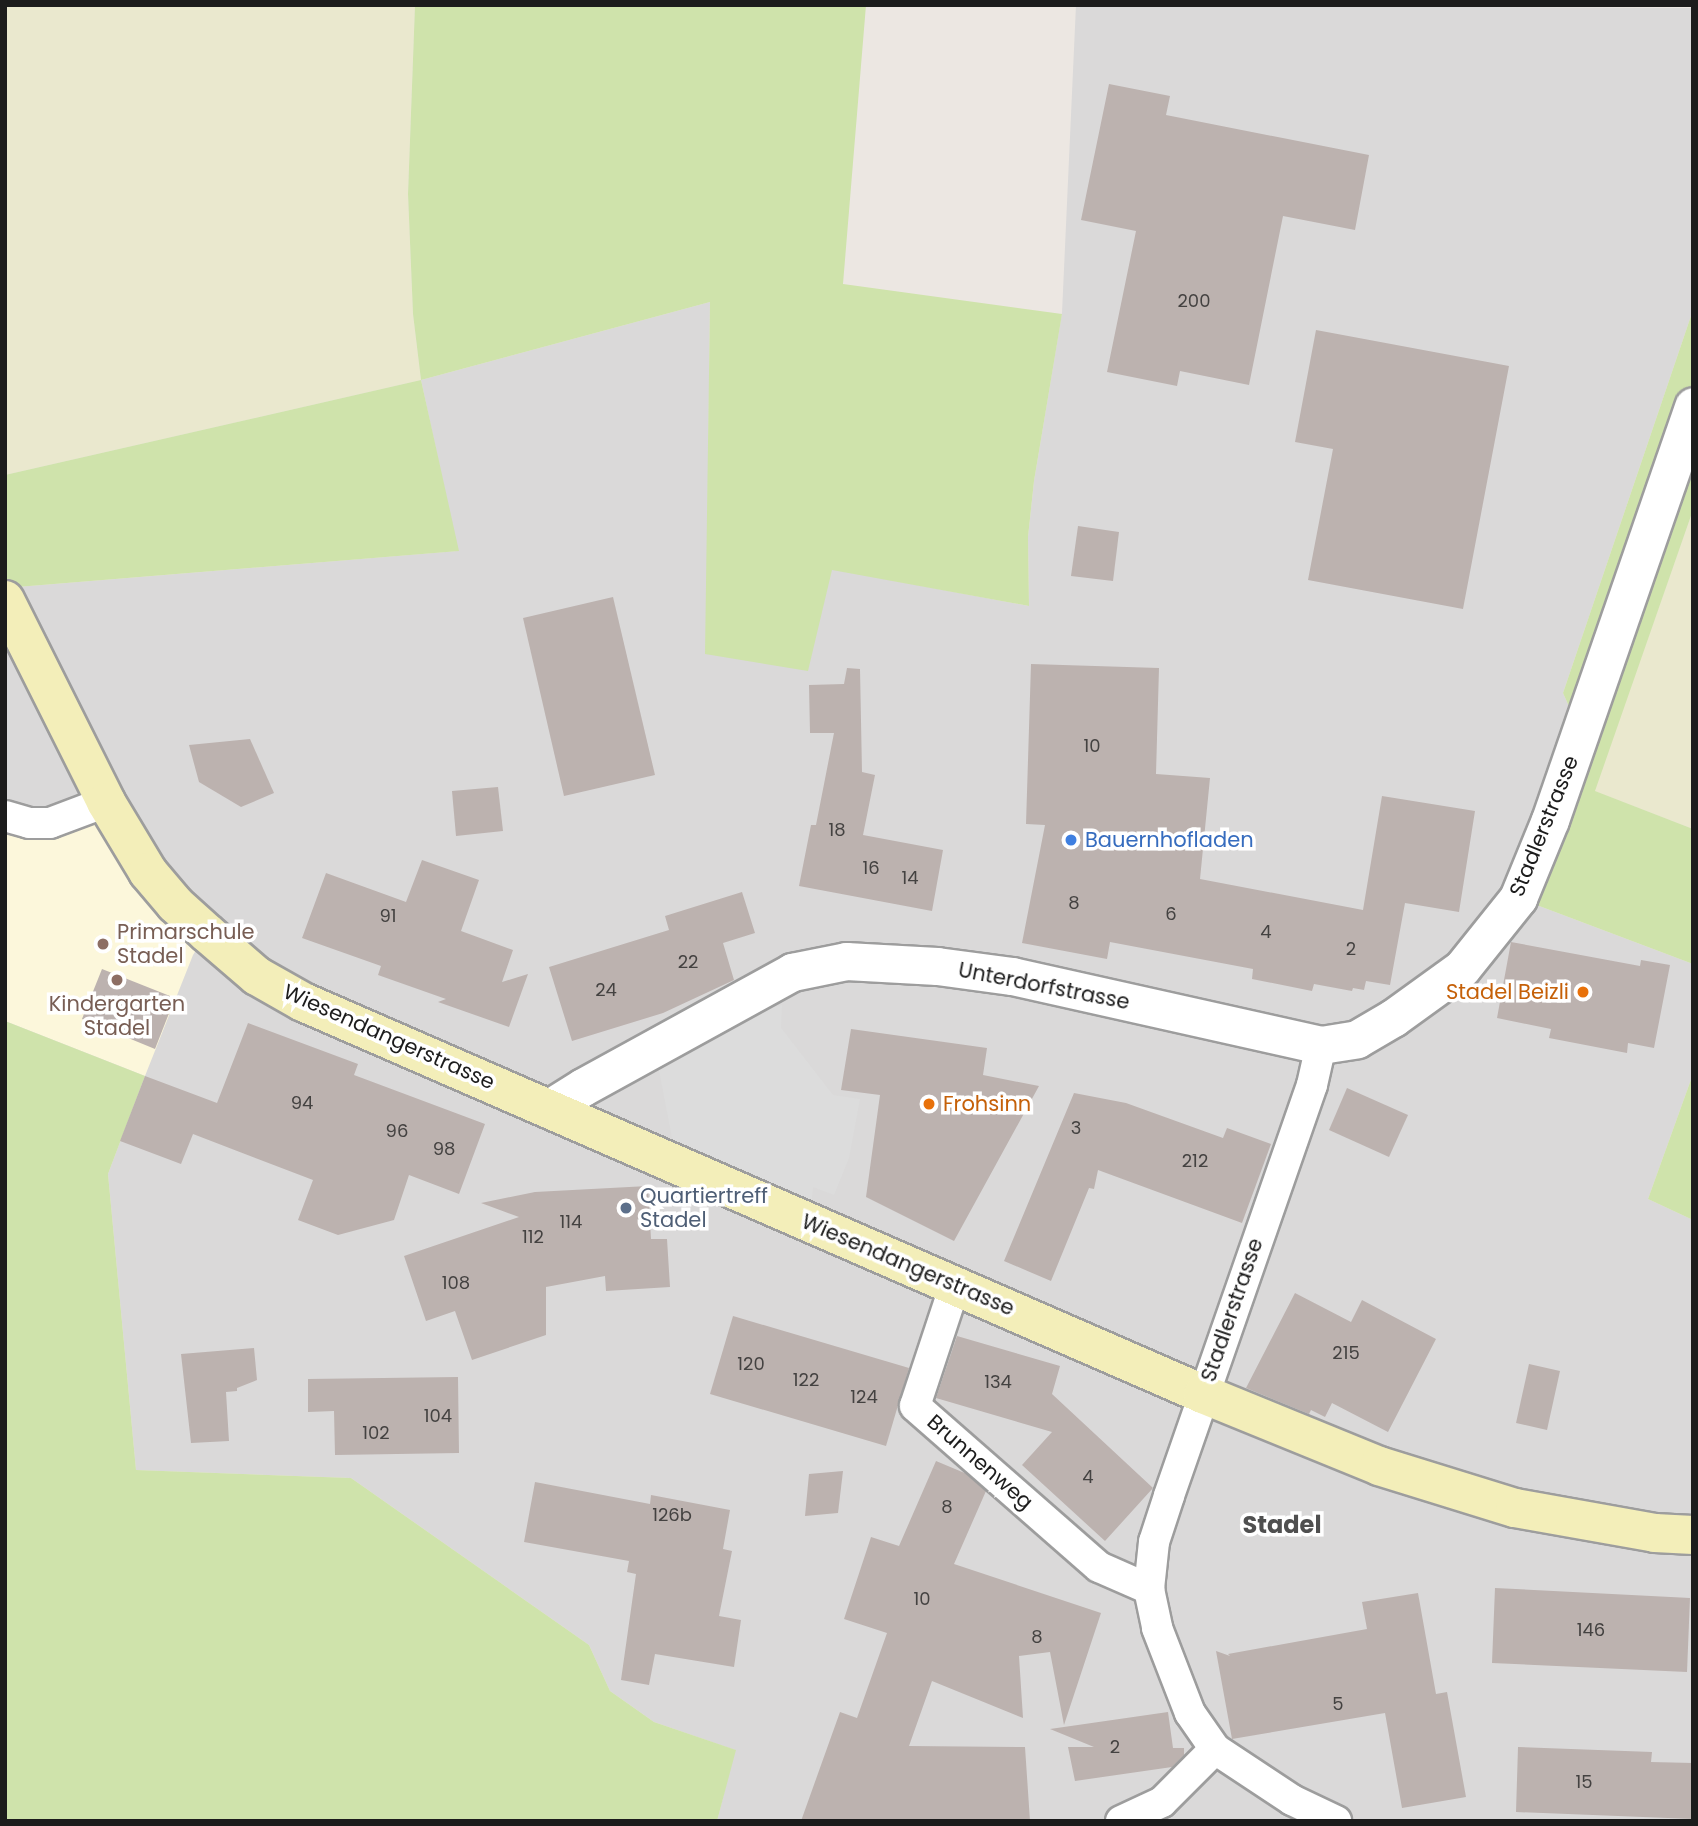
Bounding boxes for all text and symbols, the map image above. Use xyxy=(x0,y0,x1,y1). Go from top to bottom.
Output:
house number: 200 xyxy=(1178,290,1210,312)
house number: 10 xyxy=(1083,735,1101,757)
street label: Stadlerstrasse xyxy=(1504,752,1584,900)
house number: 18 xyxy=(828,819,846,841)
place label: Bauernhofladen xyxy=(1085,827,1254,853)
marker: Bauernhofladen xyxy=(1063,832,1079,848)
house number: 16 xyxy=(862,857,880,879)
house number: 14 xyxy=(901,867,919,889)
house number: 8 xyxy=(1068,892,1080,914)
house number: 6 xyxy=(1165,903,1177,925)
house number: 91 xyxy=(379,905,397,927)
place label: Primarschule Stadel xyxy=(117,919,255,969)
house number: 4 xyxy=(1260,921,1272,943)
marker: Primarschule Stadel xyxy=(95,936,111,952)
house number: 2 xyxy=(1346,938,1356,960)
house number: 22 xyxy=(678,951,698,973)
street label: Unterdorfstrasse xyxy=(956,957,1132,1015)
marker: Kindergarten Stadel xyxy=(109,972,125,988)
street label: Wiesendangerstrasse xyxy=(279,979,499,1095)
house number: 24 xyxy=(595,979,617,1001)
place label: Stadel Beizli xyxy=(1446,979,1569,1005)
marker: Stadel Beizli xyxy=(1575,984,1591,1000)
place label: Kindergarten Stadel xyxy=(49,991,185,1041)
place label: Frohsinn xyxy=(943,1091,1031,1117)
house number: 94 xyxy=(291,1092,313,1114)
marker: Frohsinn xyxy=(921,1096,937,1112)
house number: 3 xyxy=(1071,1117,1081,1139)
house number: 96 xyxy=(386,1120,408,1142)
house number: 98 xyxy=(433,1138,455,1160)
house number: 212 xyxy=(1182,1150,1208,1172)
place label: Quartiertreff Stadel xyxy=(640,1183,768,1233)
marker: Quartiertreff Stadel xyxy=(618,1200,634,1216)
street label: Wiesendangerstrasse xyxy=(798,1209,1018,1321)
house number: 114 xyxy=(560,1211,582,1233)
house number: 112 xyxy=(522,1226,544,1248)
street label: Stadlerstrasse xyxy=(1196,1235,1268,1385)
house number: 108 xyxy=(442,1272,470,1294)
house number: 215 xyxy=(1332,1342,1360,1364)
house number: 120 xyxy=(737,1353,765,1375)
house number: 122 xyxy=(793,1369,819,1391)
house number: 134 xyxy=(984,1371,1012,1393)
house number: 124 xyxy=(850,1386,878,1408)
house number: 104 xyxy=(424,1405,452,1427)
street label: Brunnenweg xyxy=(922,1409,1038,1515)
house number: 102 xyxy=(362,1422,390,1444)
house number: 4 xyxy=(1082,1466,1094,1488)
house number: 8 xyxy=(941,1496,953,1518)
house number: 126b xyxy=(652,1504,692,1526)
district label: Stadel xyxy=(1243,1511,1321,1539)
house number: 10 xyxy=(913,1588,931,1610)
house number: 146 xyxy=(1577,1619,1605,1641)
house number: 8 xyxy=(1031,1626,1043,1648)
house number: 5 xyxy=(1332,1693,1344,1715)
house number: 2 xyxy=(1110,1736,1120,1758)
house number: 15 xyxy=(1575,1771,1593,1793)

